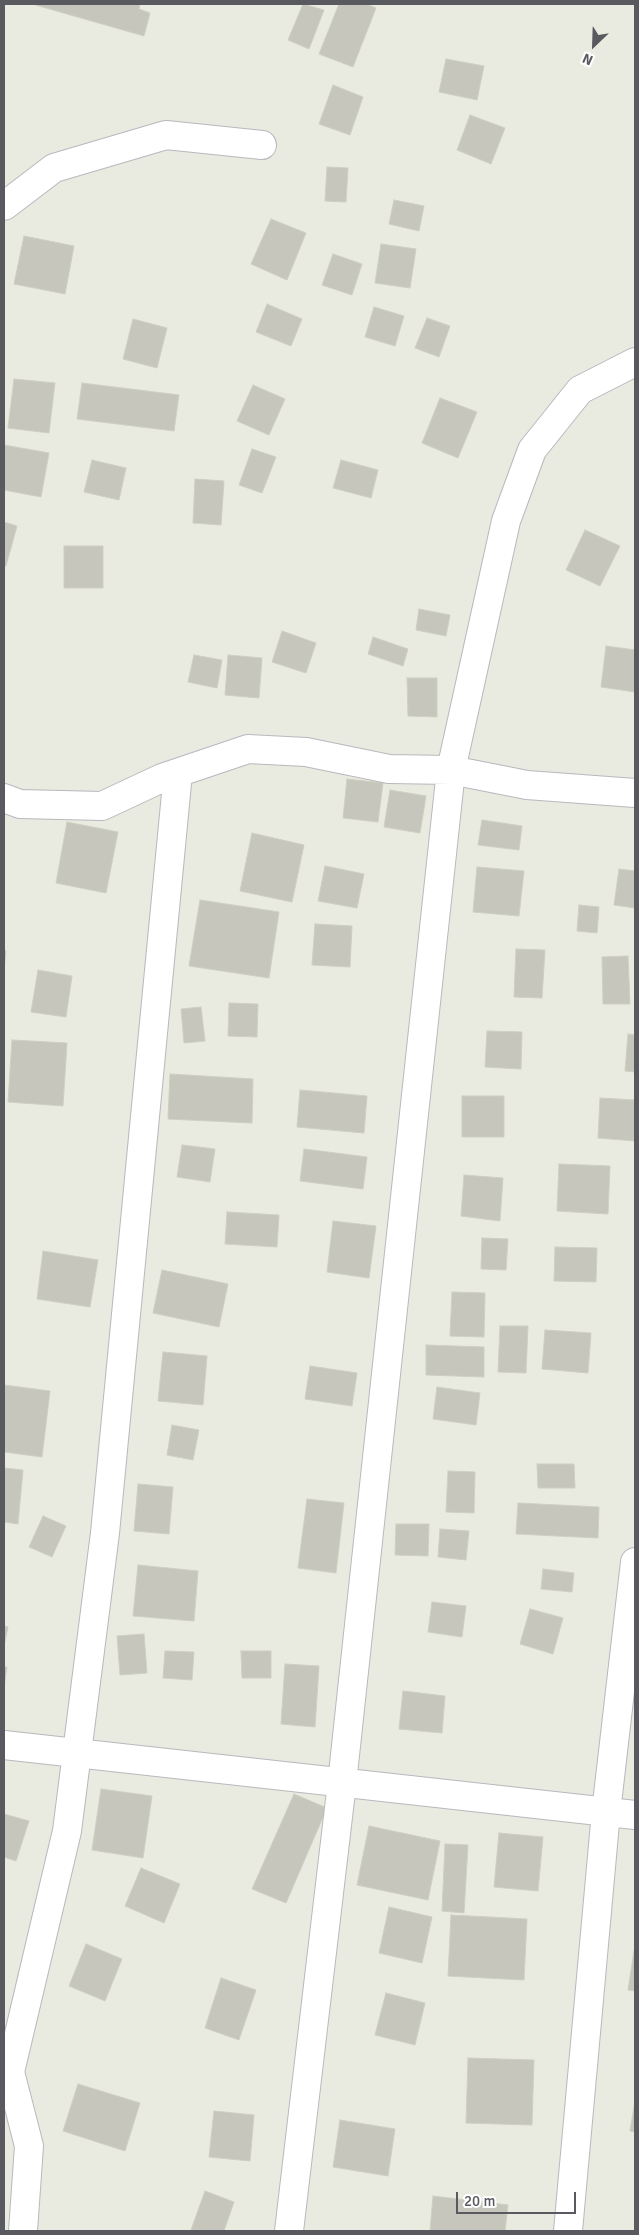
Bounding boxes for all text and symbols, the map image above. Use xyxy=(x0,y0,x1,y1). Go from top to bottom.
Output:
north arrow xyxy=(569,20,619,70)
text: N xyxy=(580,49,596,69)
scale bar xyxy=(459,2182,579,2214)
text: 20 m xyxy=(464,2192,495,2210)

